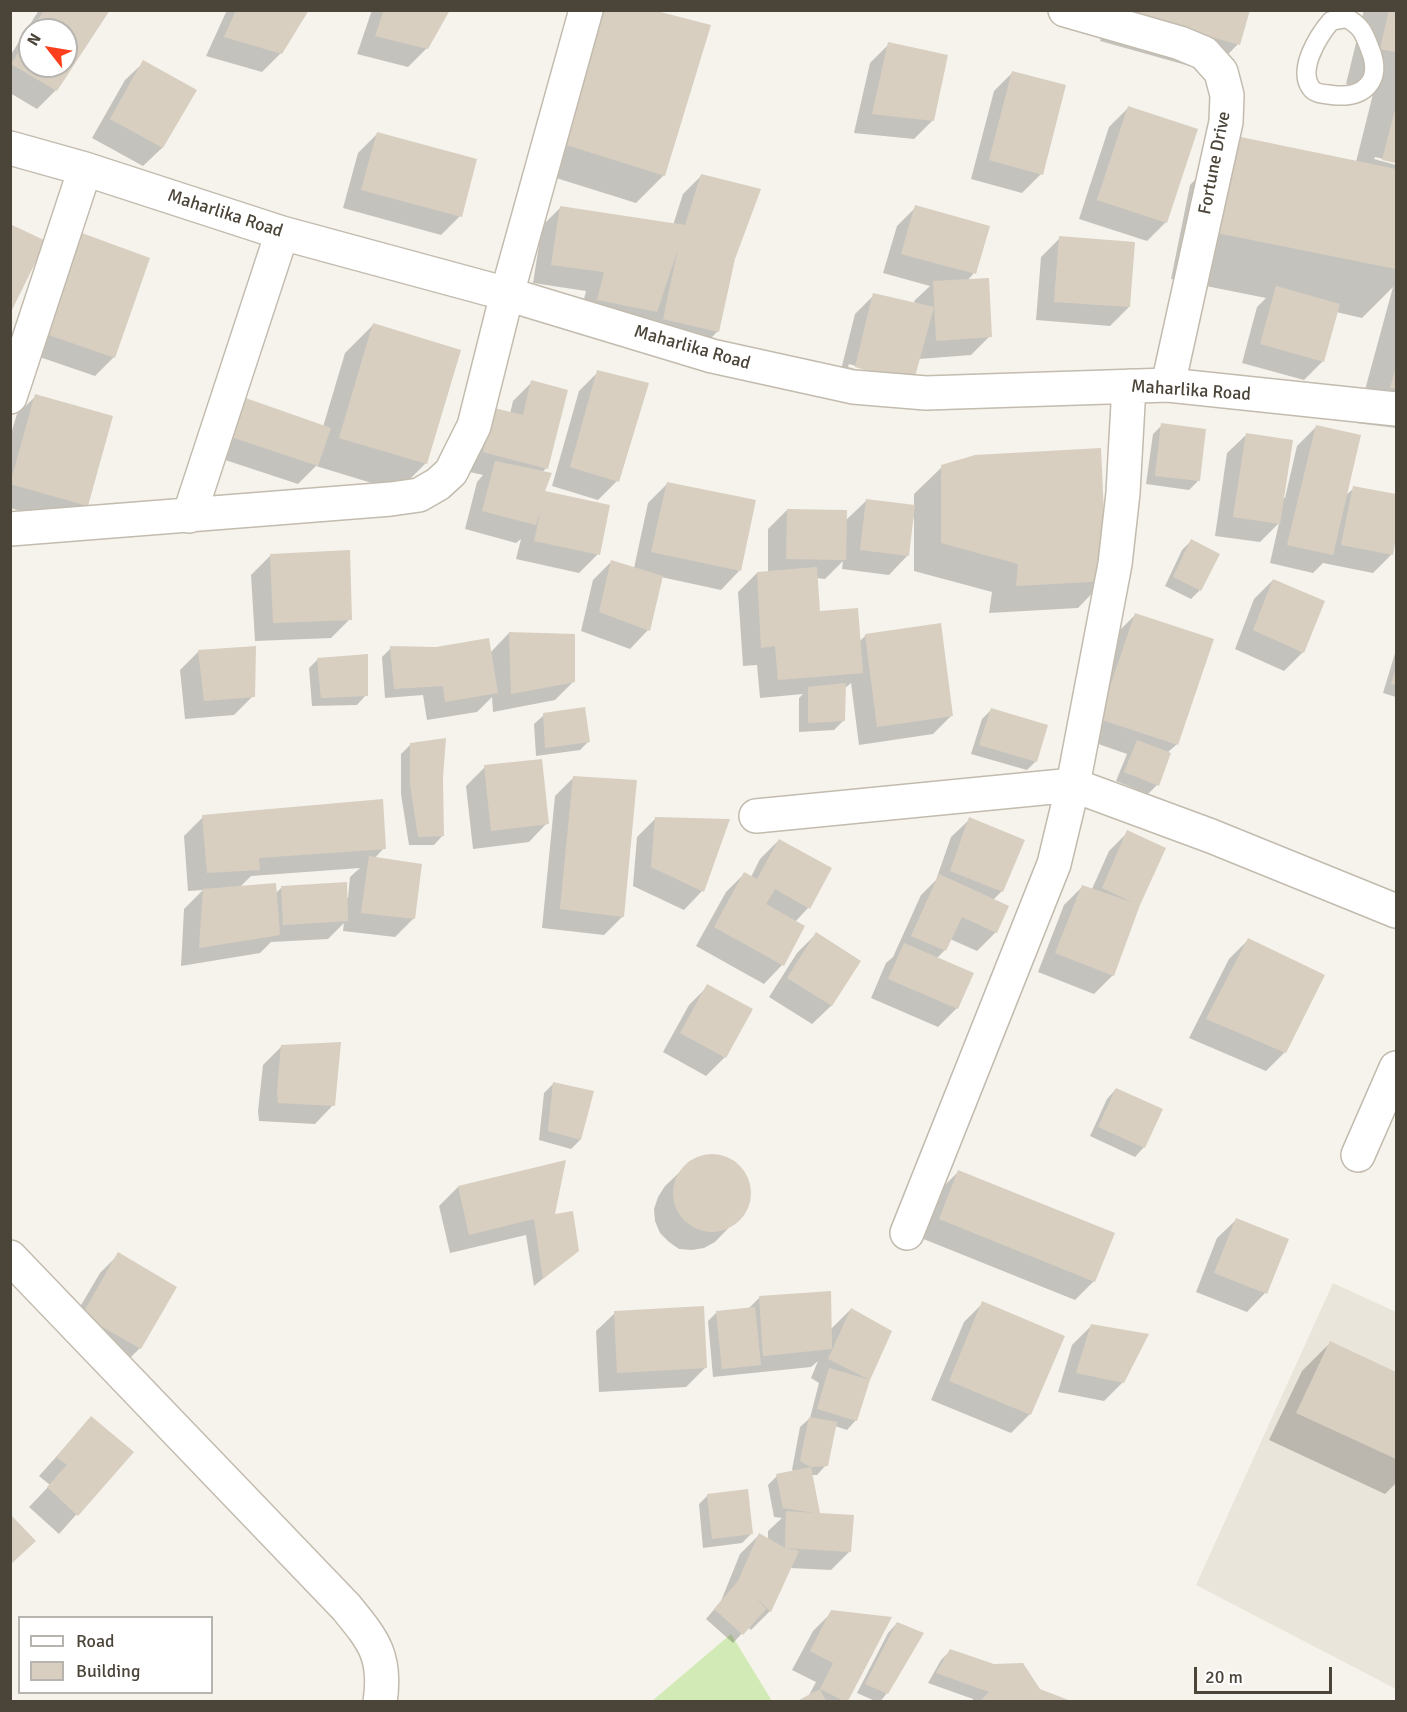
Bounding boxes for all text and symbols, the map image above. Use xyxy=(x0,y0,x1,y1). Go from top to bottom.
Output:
north arrow xyxy=(18,18,78,78)
text: N xyxy=(23,30,46,50)
street label: Fortune Drive xyxy=(1194,110,1236,216)
street label: Maharlika Road xyxy=(165,185,285,243)
street label: Maharlika Road xyxy=(631,321,753,375)
street label: Maharlika Road xyxy=(1130,376,1252,406)
legend xyxy=(18,1616,213,1694)
text: Road xyxy=(76,1630,115,1652)
scale bar xyxy=(1197,1655,1335,1693)
text: Building xyxy=(76,1660,140,1682)
text: 20 m xyxy=(1205,1666,1243,1688)

